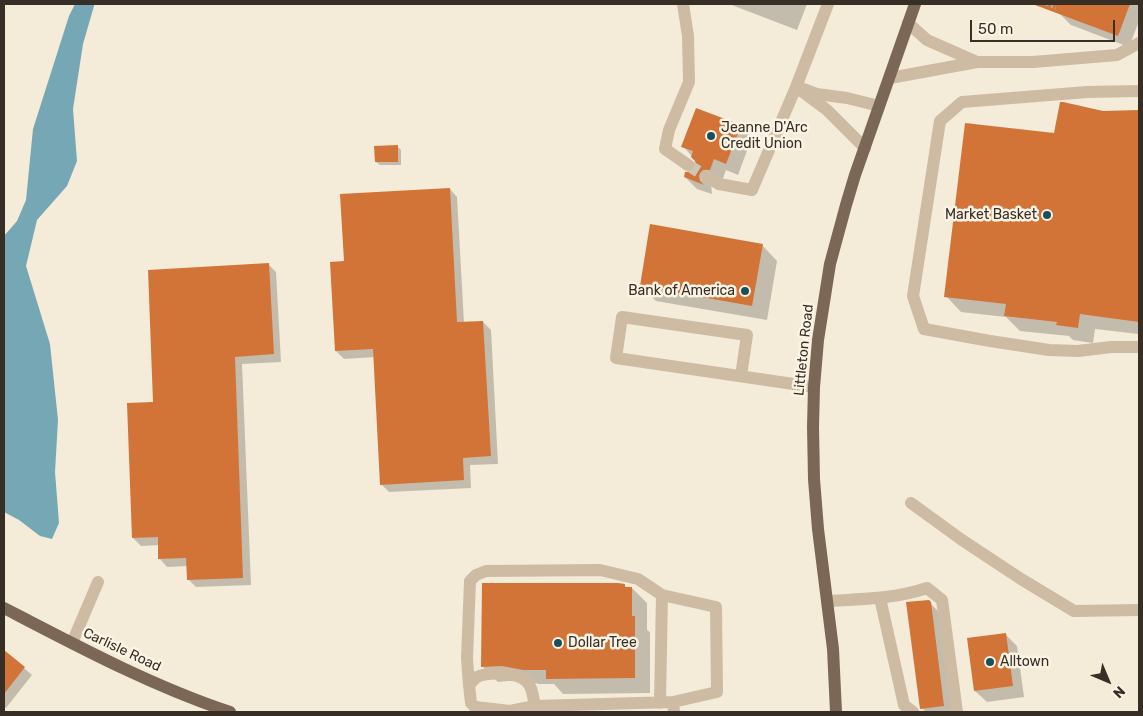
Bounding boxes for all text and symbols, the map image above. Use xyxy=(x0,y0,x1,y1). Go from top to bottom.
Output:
scale bar xyxy=(973,10,1118,42)
text: 50 m xyxy=(978,20,1013,38)
place label: Jeanne D'Arc Credit Union xyxy=(721,120,808,152)
marker: Jeanne D'Arc Credit Union xyxy=(705,130,717,142)
place label: Market Basket xyxy=(945,207,1037,223)
marker: Market Basket xyxy=(1041,209,1053,221)
place label: Bank of America xyxy=(628,283,735,299)
marker: Bank of America xyxy=(739,285,751,297)
street label: Littleton Road xyxy=(791,303,817,397)
street label: Carlisle Road xyxy=(80,625,164,675)
place label: Dollar Tree xyxy=(568,635,637,651)
marker: Dollar Tree xyxy=(552,637,564,649)
place label: Alltown xyxy=(1000,654,1049,670)
marker: Alltown xyxy=(984,656,996,668)
north arrow xyxy=(1083,656,1133,706)
text: N xyxy=(1109,682,1129,702)

